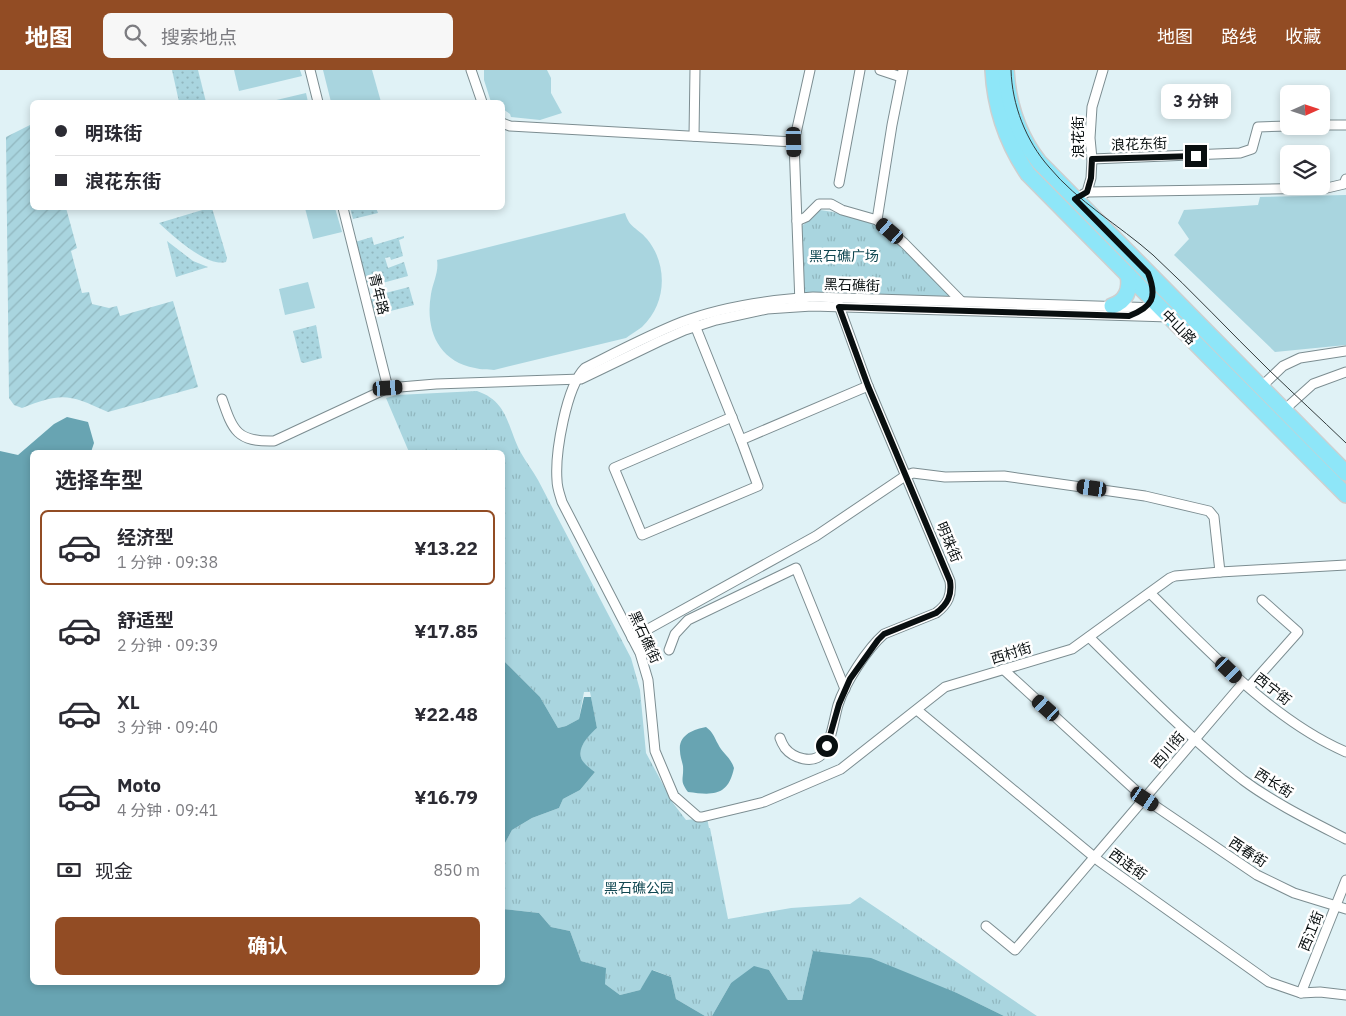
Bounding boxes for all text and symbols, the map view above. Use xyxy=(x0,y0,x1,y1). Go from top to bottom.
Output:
search box xyxy=(103,13,453,58)
text: 地图 xyxy=(25,21,73,53)
icon: search xyxy=(121,21,149,49)
text: 搜索地点 xyxy=(161,25,237,49)
text: 地图 xyxy=(1157,25,1193,48)
text: 路线 xyxy=(1221,25,1257,48)
text: 收藏 xyxy=(1285,25,1321,48)
callout: 3 分钟 xyxy=(1161,83,1231,118)
north arrow xyxy=(1280,85,1330,135)
map controls xyxy=(1280,85,1330,195)
text: 3 分钟 xyxy=(1173,91,1219,111)
street label: 浪花街 xyxy=(1069,116,1087,158)
text: 明珠街 xyxy=(85,121,142,145)
car xyxy=(785,127,802,157)
street label: 浪花东街 xyxy=(1111,134,1167,154)
route end xyxy=(1185,145,1207,167)
button: layers xyxy=(1280,145,1330,195)
text: 浪花东街 xyxy=(85,169,161,193)
car xyxy=(873,215,906,247)
park label: 黑石礁广场 xyxy=(809,247,879,265)
street label: 青年路 xyxy=(365,271,393,317)
street label: 黑石礁街 xyxy=(824,275,880,295)
street label: 中山路 xyxy=(1158,306,1200,348)
car xyxy=(372,379,403,397)
text: 选择车型 xyxy=(55,465,143,494)
car xyxy=(1076,478,1107,498)
street label: 明珠街 xyxy=(933,519,965,565)
icon: car xyxy=(57,525,102,570)
text: 经济型 xyxy=(117,525,174,549)
text: ¥13.22 xyxy=(414,536,478,560)
text: 1 分钟 · 09:38 xyxy=(117,552,218,572)
icon: car xyxy=(57,608,102,653)
text: 舒适型 xyxy=(117,608,174,632)
street label: 黑石礁街 xyxy=(625,608,665,666)
text: ¥17.85 xyxy=(414,619,478,643)
text: 2 分钟 · 09:39 xyxy=(117,635,218,655)
street label: 西村街 xyxy=(988,638,1034,668)
car xyxy=(1213,654,1245,686)
street label: 西宁街 xyxy=(1251,669,1295,709)
text: XL xyxy=(117,690,140,714)
icon: car xyxy=(57,691,102,736)
car xyxy=(1029,692,1062,724)
text: ¥22.48 xyxy=(414,702,478,726)
text: 3 分钟 · 09:40 xyxy=(117,717,218,737)
street label: 西川街 xyxy=(1148,728,1188,772)
route start xyxy=(816,735,838,757)
street label: 西长街 xyxy=(1251,764,1297,802)
text: Moto xyxy=(117,773,161,797)
icon: car xyxy=(57,774,102,819)
car xyxy=(1128,784,1161,814)
text: ¥16.79 xyxy=(414,785,478,809)
text: 4 分钟 · 09:41 xyxy=(117,800,218,820)
street label: 西春街 xyxy=(1225,833,1271,871)
street label: 西连街 xyxy=(1106,844,1150,884)
icon: cash xyxy=(55,856,83,884)
text: 现金 xyxy=(95,859,133,883)
text: 850 m xyxy=(433,860,480,880)
park label: 黑石礁公园 xyxy=(604,879,674,897)
street label: 西江街 xyxy=(1295,908,1327,954)
button: 确认 xyxy=(55,917,480,975)

